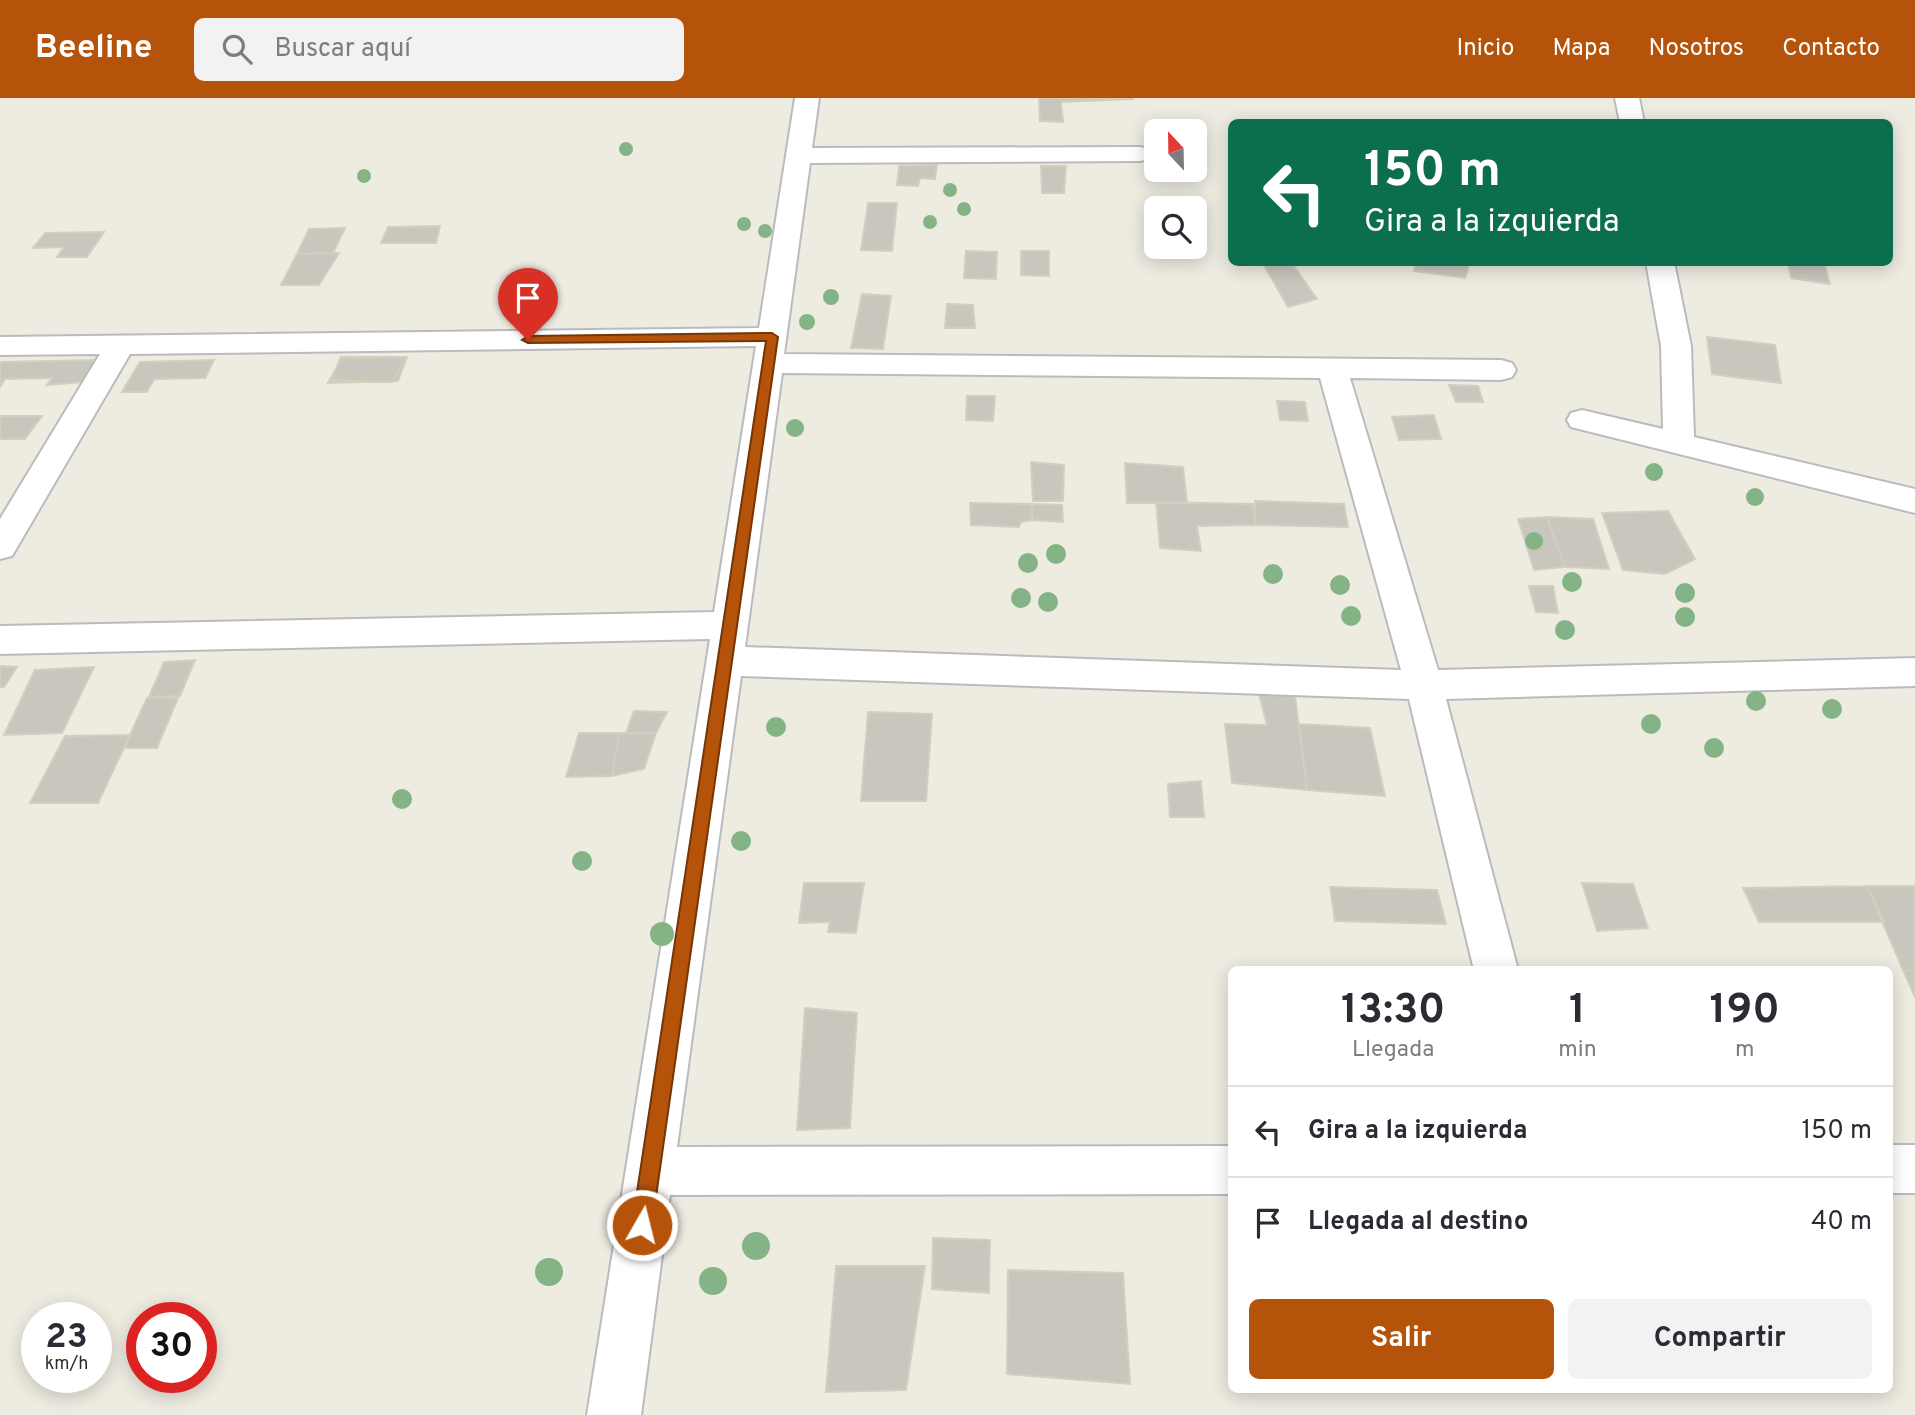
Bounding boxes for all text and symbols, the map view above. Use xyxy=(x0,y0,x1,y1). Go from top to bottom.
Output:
search box xyxy=(194,18,684,81)
text: Beeline xyxy=(35,28,152,70)
icon: search xyxy=(218,30,256,68)
text: Buscar aquí xyxy=(274,33,411,66)
text: Inicio xyxy=(1457,34,1514,64)
text: Mapa xyxy=(1552,34,1611,64)
text: Nosotros xyxy=(1649,34,1744,64)
text: Contacto xyxy=(1782,34,1880,64)
north arrow xyxy=(1144,119,1208,182)
map controls xyxy=(1144,119,1207,259)
text: 150 m xyxy=(1364,142,1501,204)
icon: left xyxy=(1249,147,1340,238)
button: search xyxy=(1144,196,1207,259)
text: Gira a la izquierda xyxy=(1364,203,1620,243)
pin xyxy=(498,268,558,340)
icon: arrive xyxy=(509,279,547,317)
text: 13:30 xyxy=(1341,985,1445,1038)
text: 1 xyxy=(1569,985,1586,1038)
text: 190 xyxy=(1710,985,1780,1038)
text: Llegada xyxy=(1352,1036,1434,1065)
text: min xyxy=(1558,1036,1597,1065)
text: m xyxy=(1735,1036,1755,1065)
icon: left xyxy=(1249,1113,1287,1151)
text: Gira a la izquierda xyxy=(1308,1115,1527,1148)
text: 150 m xyxy=(1801,1115,1872,1148)
position arrow xyxy=(605,1188,679,1262)
icon: arrive xyxy=(1249,1204,1287,1242)
text: Llegada al destino xyxy=(1308,1206,1528,1239)
text: 40 m xyxy=(1811,1206,1872,1239)
button: Salir xyxy=(1249,1299,1554,1379)
button: Compartir xyxy=(1568,1299,1872,1379)
speed limit sign: 30 xyxy=(126,1302,217,1393)
text: 23 xyxy=(45,1316,88,1360)
text: km/h xyxy=(45,1353,88,1376)

